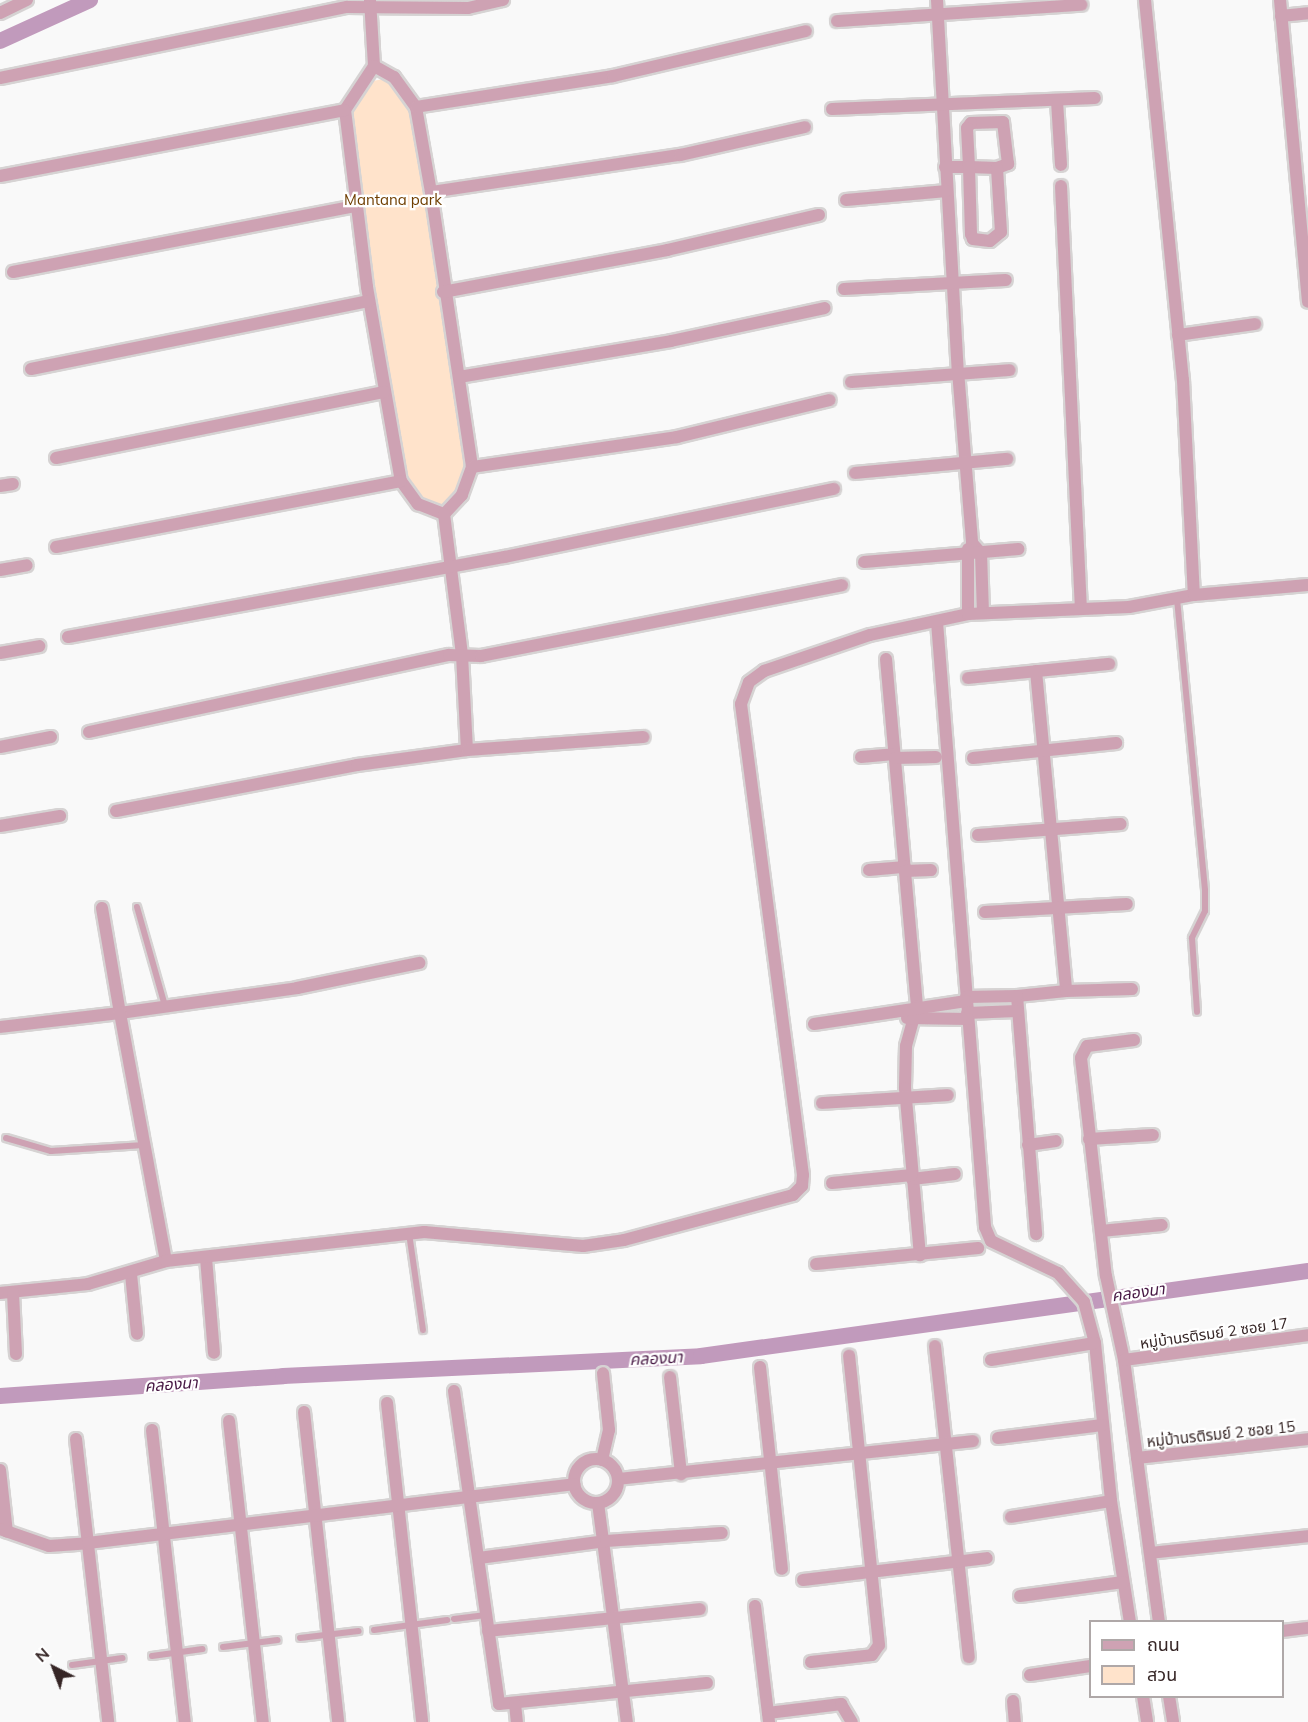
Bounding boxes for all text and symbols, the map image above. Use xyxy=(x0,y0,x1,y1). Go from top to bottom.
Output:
park label: Mantana park xyxy=(344,191,442,209)
water label: คลองนา xyxy=(1110,1279,1166,1305)
street label: หมู่บ้านรติรมย์ 2 ซอย 17 xyxy=(1139,1314,1289,1352)
water label: คลองนา xyxy=(629,1347,683,1369)
water label: คลองนา xyxy=(144,1373,198,1395)
street label: หมู่บ้านรติรมย์ 2 ซอย 15 xyxy=(1146,1417,1296,1451)
legend xyxy=(1089,1620,1284,1698)
text: ถนน xyxy=(1147,1633,1180,1656)
north arrow xyxy=(24,1638,84,1698)
text: N xyxy=(31,1643,53,1666)
text: สวน xyxy=(1147,1663,1177,1686)

